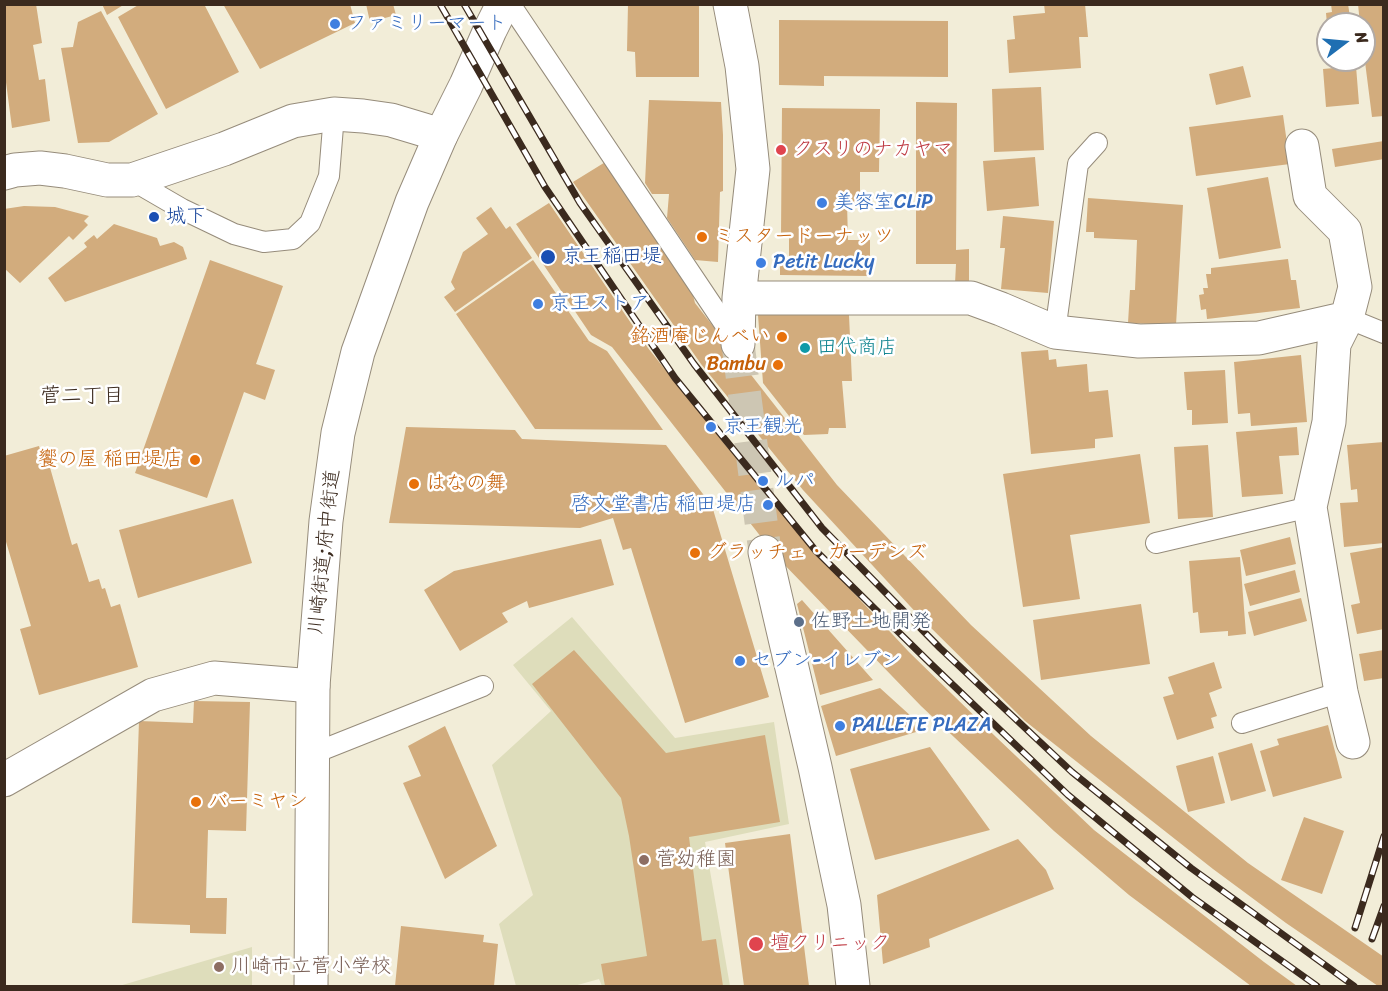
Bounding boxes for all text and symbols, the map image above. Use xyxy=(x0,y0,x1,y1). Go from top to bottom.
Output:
place label: ファミリーマート xyxy=(347,12,507,36)
north arrow xyxy=(1316,12,1376,72)
marker: ファミリーマート xyxy=(328,17,342,31)
text: N xyxy=(1346,28,1377,47)
place label: クスリのナカヤマ xyxy=(793,138,953,162)
marker: クスリのナカヤマ xyxy=(774,143,788,157)
place label: 美容室CLiP xyxy=(834,191,933,215)
marker: 美容室CLiP xyxy=(815,196,829,210)
place label: 城下 xyxy=(166,205,206,229)
marker: 城下 xyxy=(147,210,161,224)
place label: ミスタードーナッツ xyxy=(714,225,894,249)
marker: ミスタードーナッツ xyxy=(695,230,709,244)
place label: 京王稲田堤 xyxy=(562,245,662,269)
marker: 京王稲田堤 xyxy=(539,248,557,266)
place label: Petit Lucky xyxy=(773,251,874,275)
marker: Petit Lucky xyxy=(754,256,768,270)
place label: 京王ストア xyxy=(550,292,650,316)
marker: 京王ストア xyxy=(531,297,545,311)
place label: 銘酒庵じんべい xyxy=(630,325,770,349)
marker: 銘酒庵じんべい xyxy=(775,330,789,344)
place label: 田代商店 xyxy=(817,336,897,360)
marker: 田代商店 xyxy=(798,341,812,355)
place label: Bambu xyxy=(707,353,766,377)
marker: Bambu xyxy=(771,358,785,372)
district label: 菅二丁目 xyxy=(40,384,124,410)
place label: 京王観光 xyxy=(723,415,803,439)
marker: 京王観光 xyxy=(704,420,718,434)
place label: 饗の屋 稲田堤店 xyxy=(38,448,183,472)
marker: 饗の屋 稲田堤店 xyxy=(188,453,202,467)
street label: 川崎街道;府中街道 xyxy=(304,468,346,636)
place label: ルパ xyxy=(775,469,815,493)
place label: はなの舞 xyxy=(426,472,506,496)
marker: ルパ xyxy=(756,474,770,488)
marker: はなの舞 xyxy=(407,477,421,491)
place label: 啓文堂書店 稲田堤店 xyxy=(571,493,756,517)
marker: 啓文堂書店 稲田堤店 xyxy=(761,498,775,512)
place label: グラッチェ・ガーデンズ xyxy=(707,541,927,565)
marker: グラッチェ・ガーデンズ xyxy=(688,546,702,560)
place label: 佐野土地開発 xyxy=(811,610,931,634)
marker: 佐野土地開発 xyxy=(792,615,806,629)
place label: セブン-イレブン xyxy=(752,649,901,673)
marker: セブン-イレブン xyxy=(733,654,747,668)
place label: PALLETE PLAZA xyxy=(852,714,991,738)
marker: PALLETE PLAZA xyxy=(833,719,847,733)
place label: バーミヤン xyxy=(208,790,308,814)
marker: バーミヤン xyxy=(189,795,203,809)
place label: 菅幼稚園 xyxy=(656,848,736,872)
marker: 菅幼稚園 xyxy=(637,853,651,867)
place label: 壇クリニック xyxy=(770,932,890,956)
marker: 壇クリニック xyxy=(747,935,765,953)
place label: 川崎市立菅小学校 xyxy=(231,955,391,979)
marker: 川崎市立菅小学校 xyxy=(212,960,226,974)

